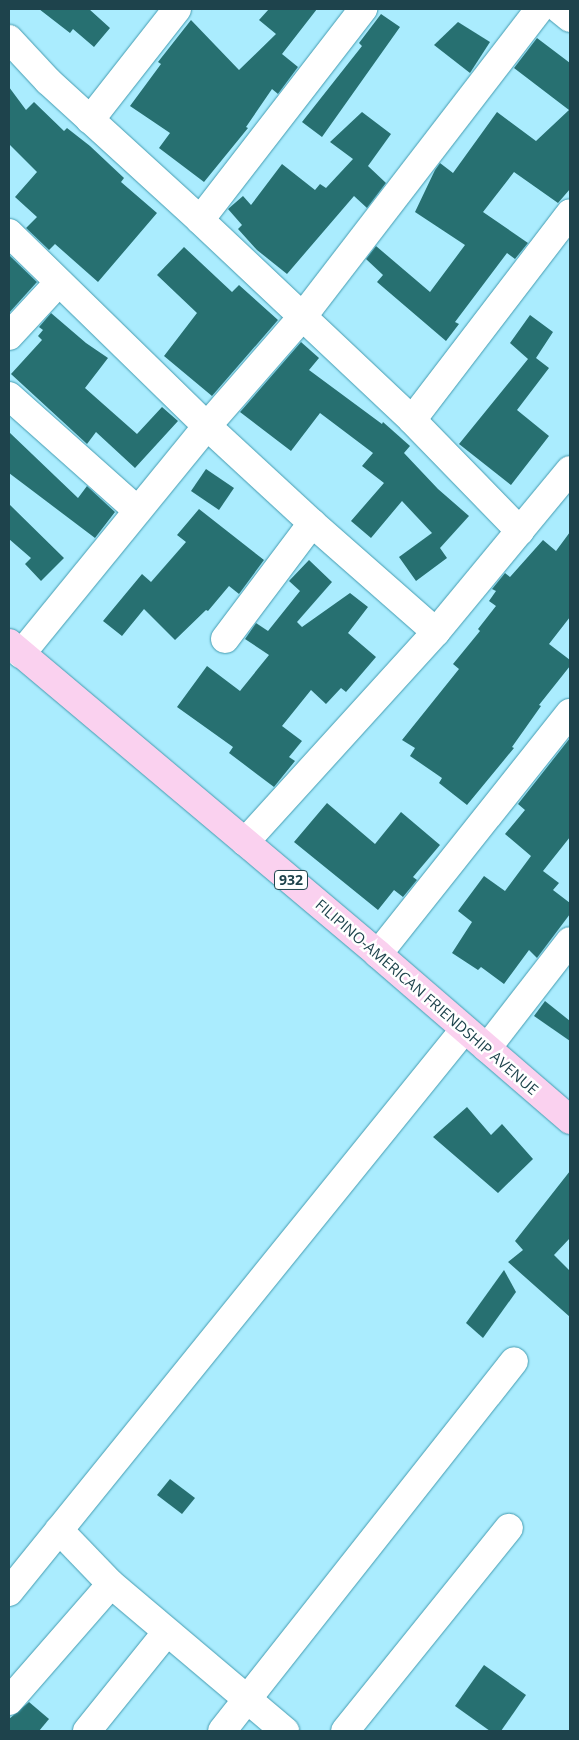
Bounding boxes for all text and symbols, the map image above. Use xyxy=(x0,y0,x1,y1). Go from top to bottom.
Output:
road number: 932 xyxy=(274,868,308,892)
street label: FILIPINO-AMERICAN FRIENDSHIP AVENUE xyxy=(312,895,542,1099)

